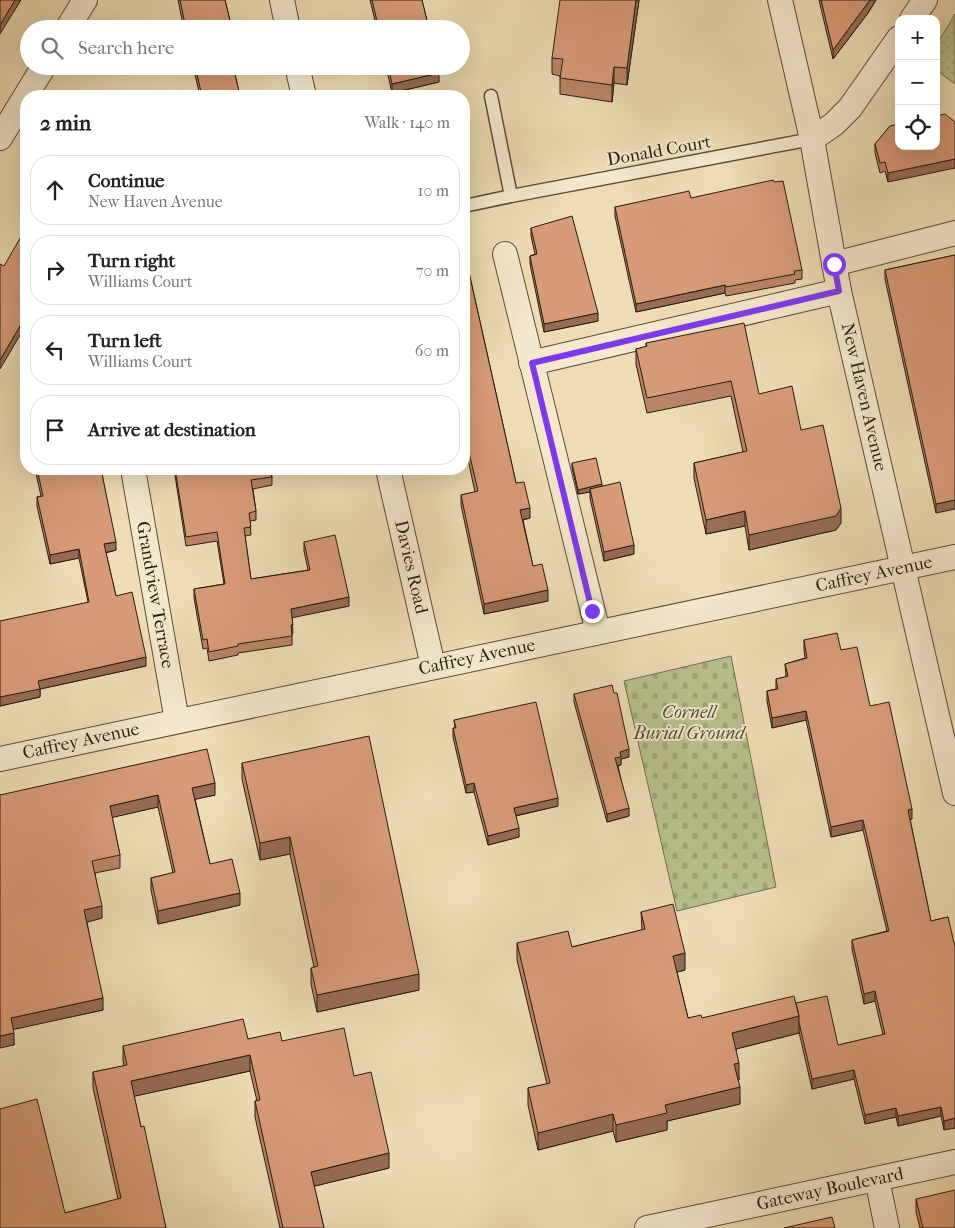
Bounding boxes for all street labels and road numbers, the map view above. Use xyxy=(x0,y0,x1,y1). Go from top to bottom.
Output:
street label: Donald Court xyxy=(605,131,713,171)
street label: New Haven Avenue xyxy=(837,321,891,473)
street label: Davies Road xyxy=(390,518,432,616)
street label: Grandview Terrace xyxy=(132,520,178,670)
street label: Caffrey Avenue xyxy=(814,551,934,597)
street label: Caffrey Avenue xyxy=(417,634,537,680)
street label: Caffrey Avenue xyxy=(21,718,141,764)
street label: Gateway Boulevard xyxy=(755,1163,906,1215)

